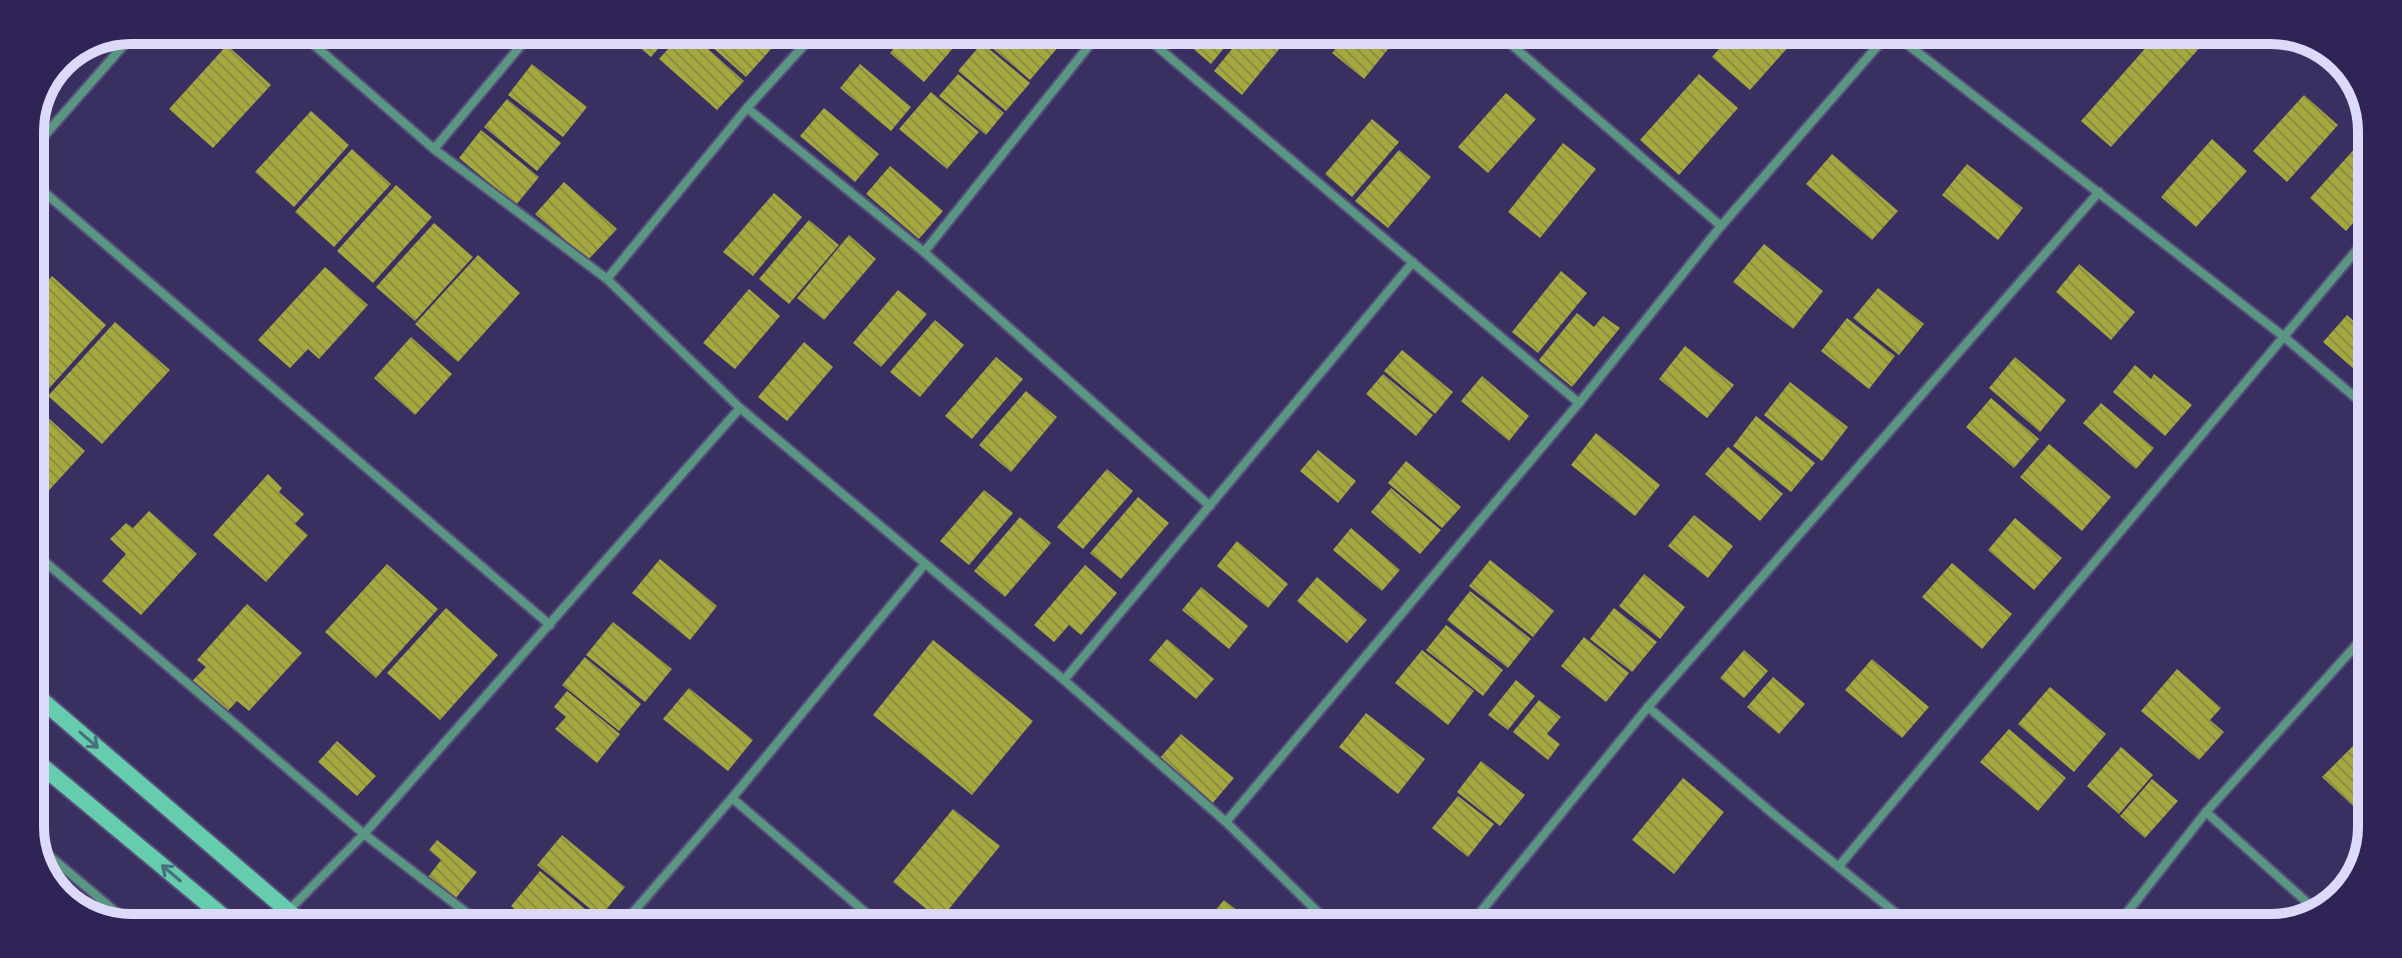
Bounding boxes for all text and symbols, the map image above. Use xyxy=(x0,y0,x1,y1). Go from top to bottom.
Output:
one-way arrow xyxy=(79,731,99,749)
one-way arrow xyxy=(161,864,182,882)

